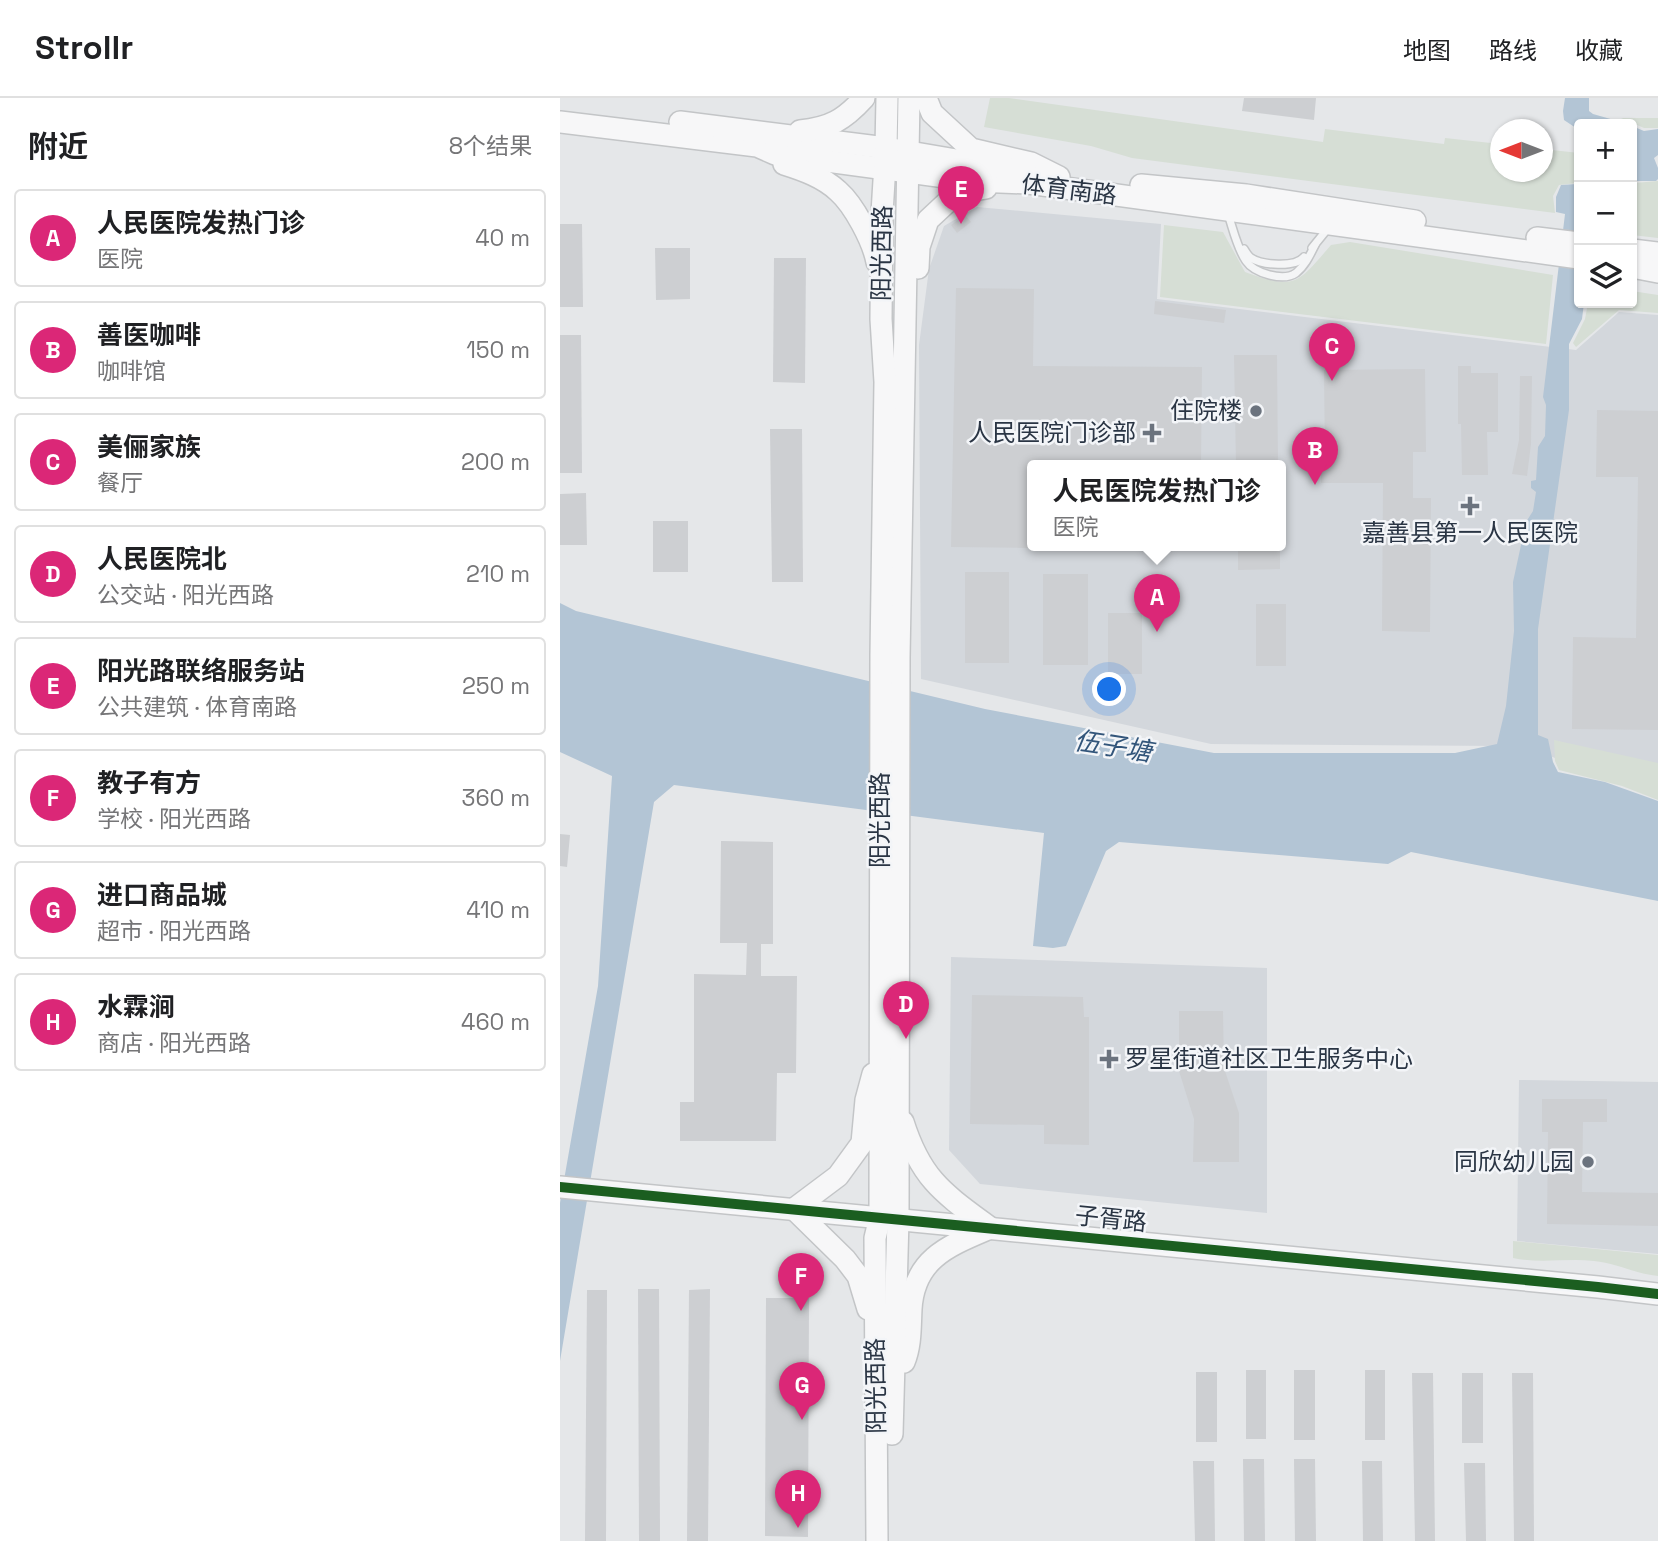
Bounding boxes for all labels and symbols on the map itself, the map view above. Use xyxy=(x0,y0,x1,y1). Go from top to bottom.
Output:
north arrow xyxy=(1490,119,1553,182)
pin: E xyxy=(938,166,984,224)
street label: 体育南路 xyxy=(1020,168,1119,211)
street label: 阳光西路 xyxy=(865,205,898,301)
pin: C xyxy=(1309,323,1355,381)
place label: 住院楼 xyxy=(1170,395,1242,426)
marker: 住院楼 xyxy=(1248,403,1264,419)
place label: 人民医院门诊部 xyxy=(968,417,1136,448)
marker: 人民医院门诊部 xyxy=(1142,423,1162,443)
pin: B xyxy=(1292,427,1338,485)
marker: 嘉善县第一人民医院 xyxy=(1460,496,1480,516)
place label: 嘉善县第一人民医院 xyxy=(1362,517,1578,548)
pin: A xyxy=(1134,574,1180,632)
your location xyxy=(1092,672,1126,706)
water label: 伍子塘 xyxy=(1072,723,1158,770)
street label: 阳光西路 xyxy=(864,772,895,868)
pin: D xyxy=(883,981,929,1039)
place label: 罗星街道社区卫生服务中心 xyxy=(1125,1043,1413,1074)
marker: 罗星街道社区卫生服务中心 xyxy=(1099,1049,1119,1069)
place label: 同欣幼儿园 xyxy=(1454,1146,1574,1177)
marker: 同欣幼儿园 xyxy=(1580,1154,1596,1170)
street label: 子胥路 xyxy=(1074,1199,1148,1238)
pin: F xyxy=(778,1253,824,1311)
street label: 阳光西路 xyxy=(859,1338,892,1434)
pin: G xyxy=(779,1362,825,1420)
pin: H xyxy=(775,1470,821,1528)

